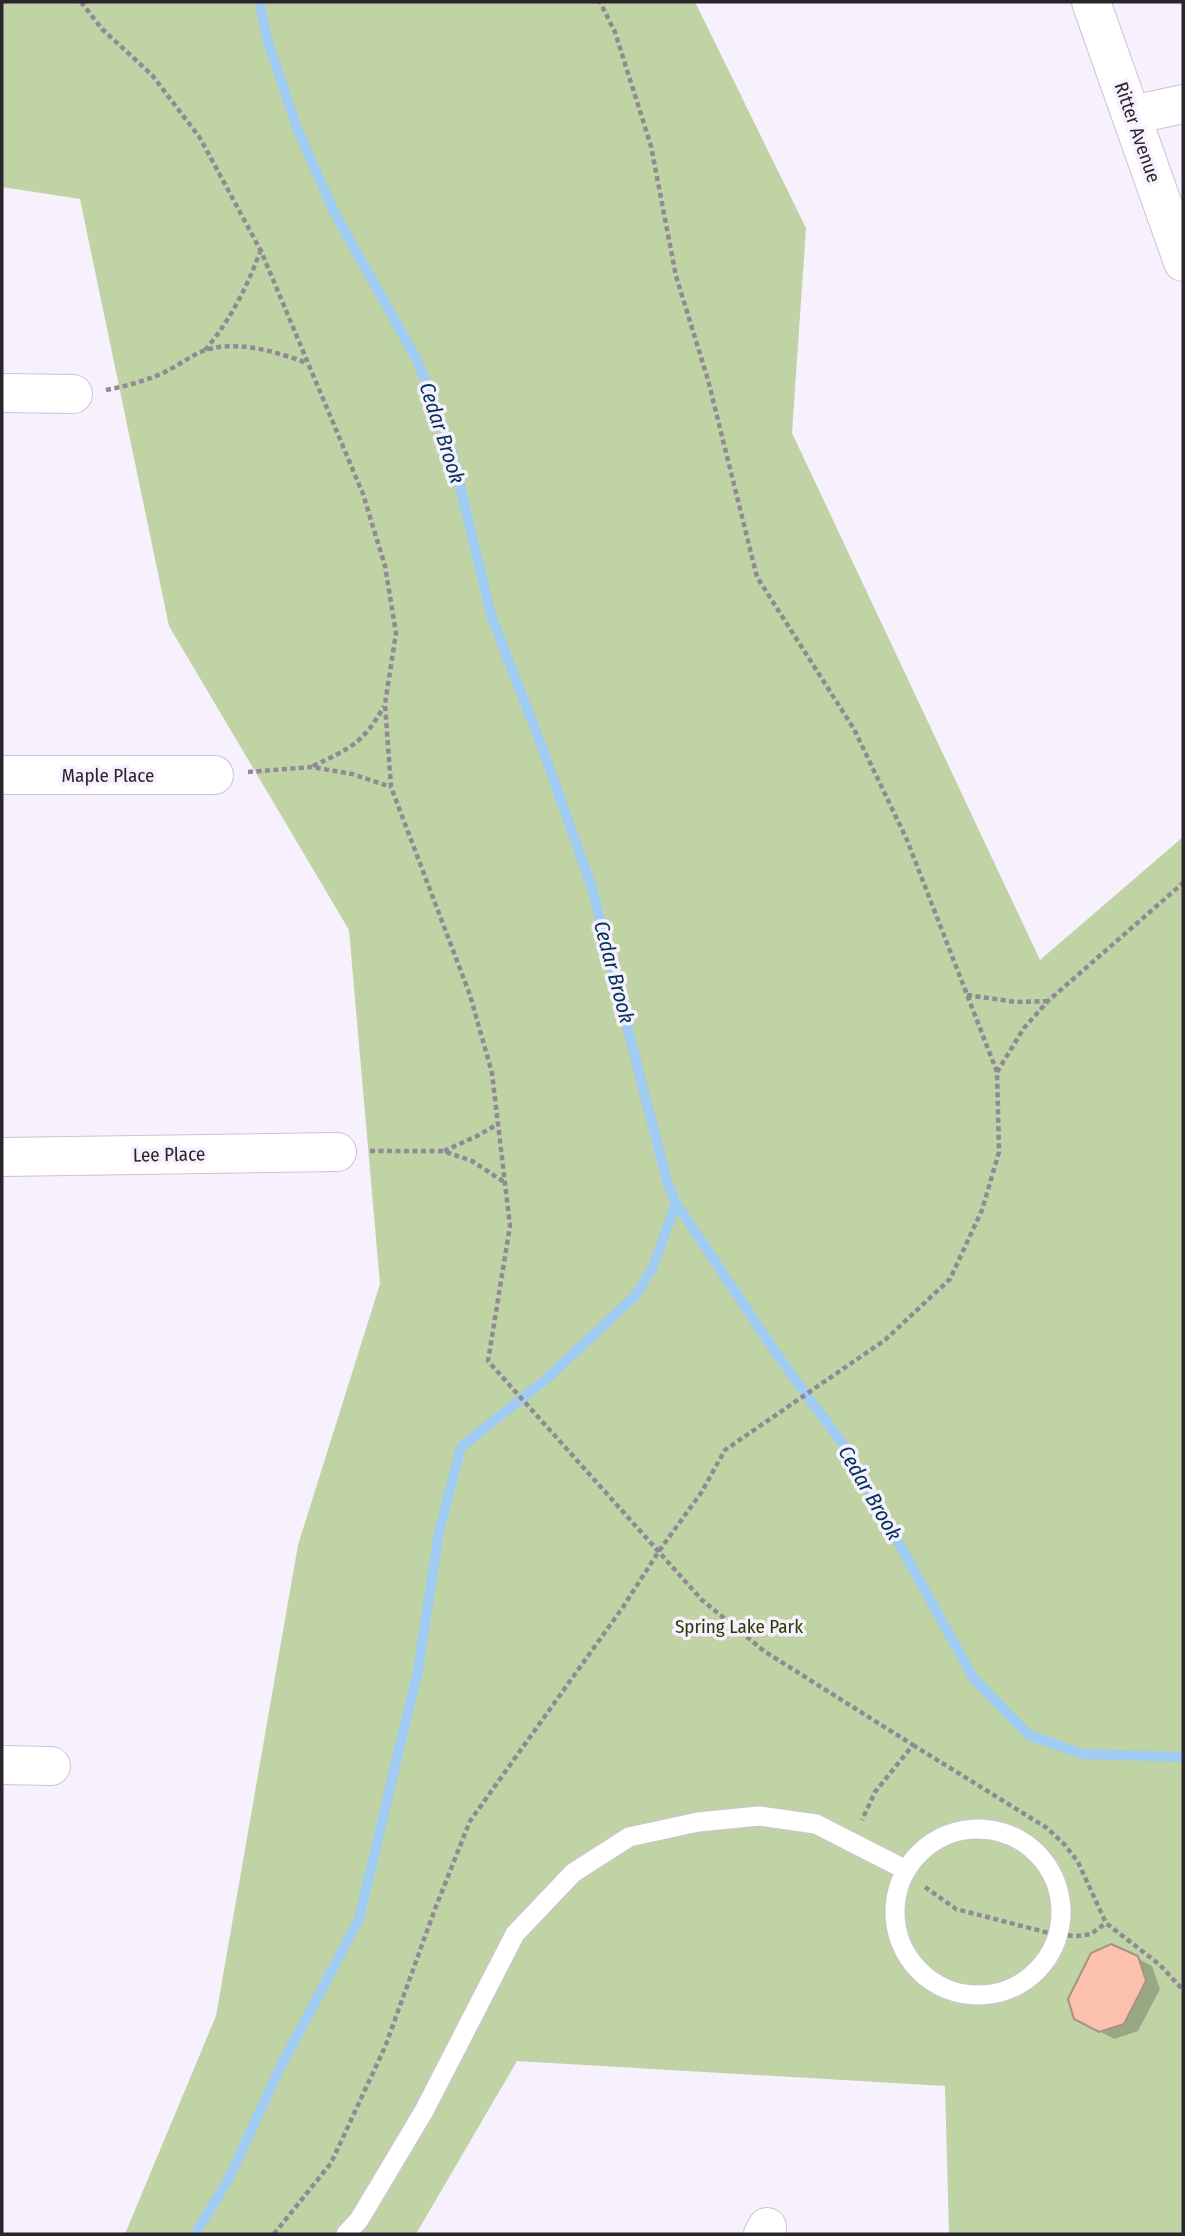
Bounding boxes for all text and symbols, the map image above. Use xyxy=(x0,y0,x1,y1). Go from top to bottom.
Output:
street label: Ritter Avenue xyxy=(1110,79,1165,185)
water label: Cedar Brook xyxy=(413,379,471,487)
street label: Maple Place xyxy=(62,764,154,787)
water label: Cedar Brook xyxy=(588,918,640,1026)
street label: Lee Place xyxy=(133,1142,205,1167)
water label: Cedar Brook xyxy=(833,1441,907,1545)
park label: Spring Lake Park xyxy=(675,1615,803,1638)

